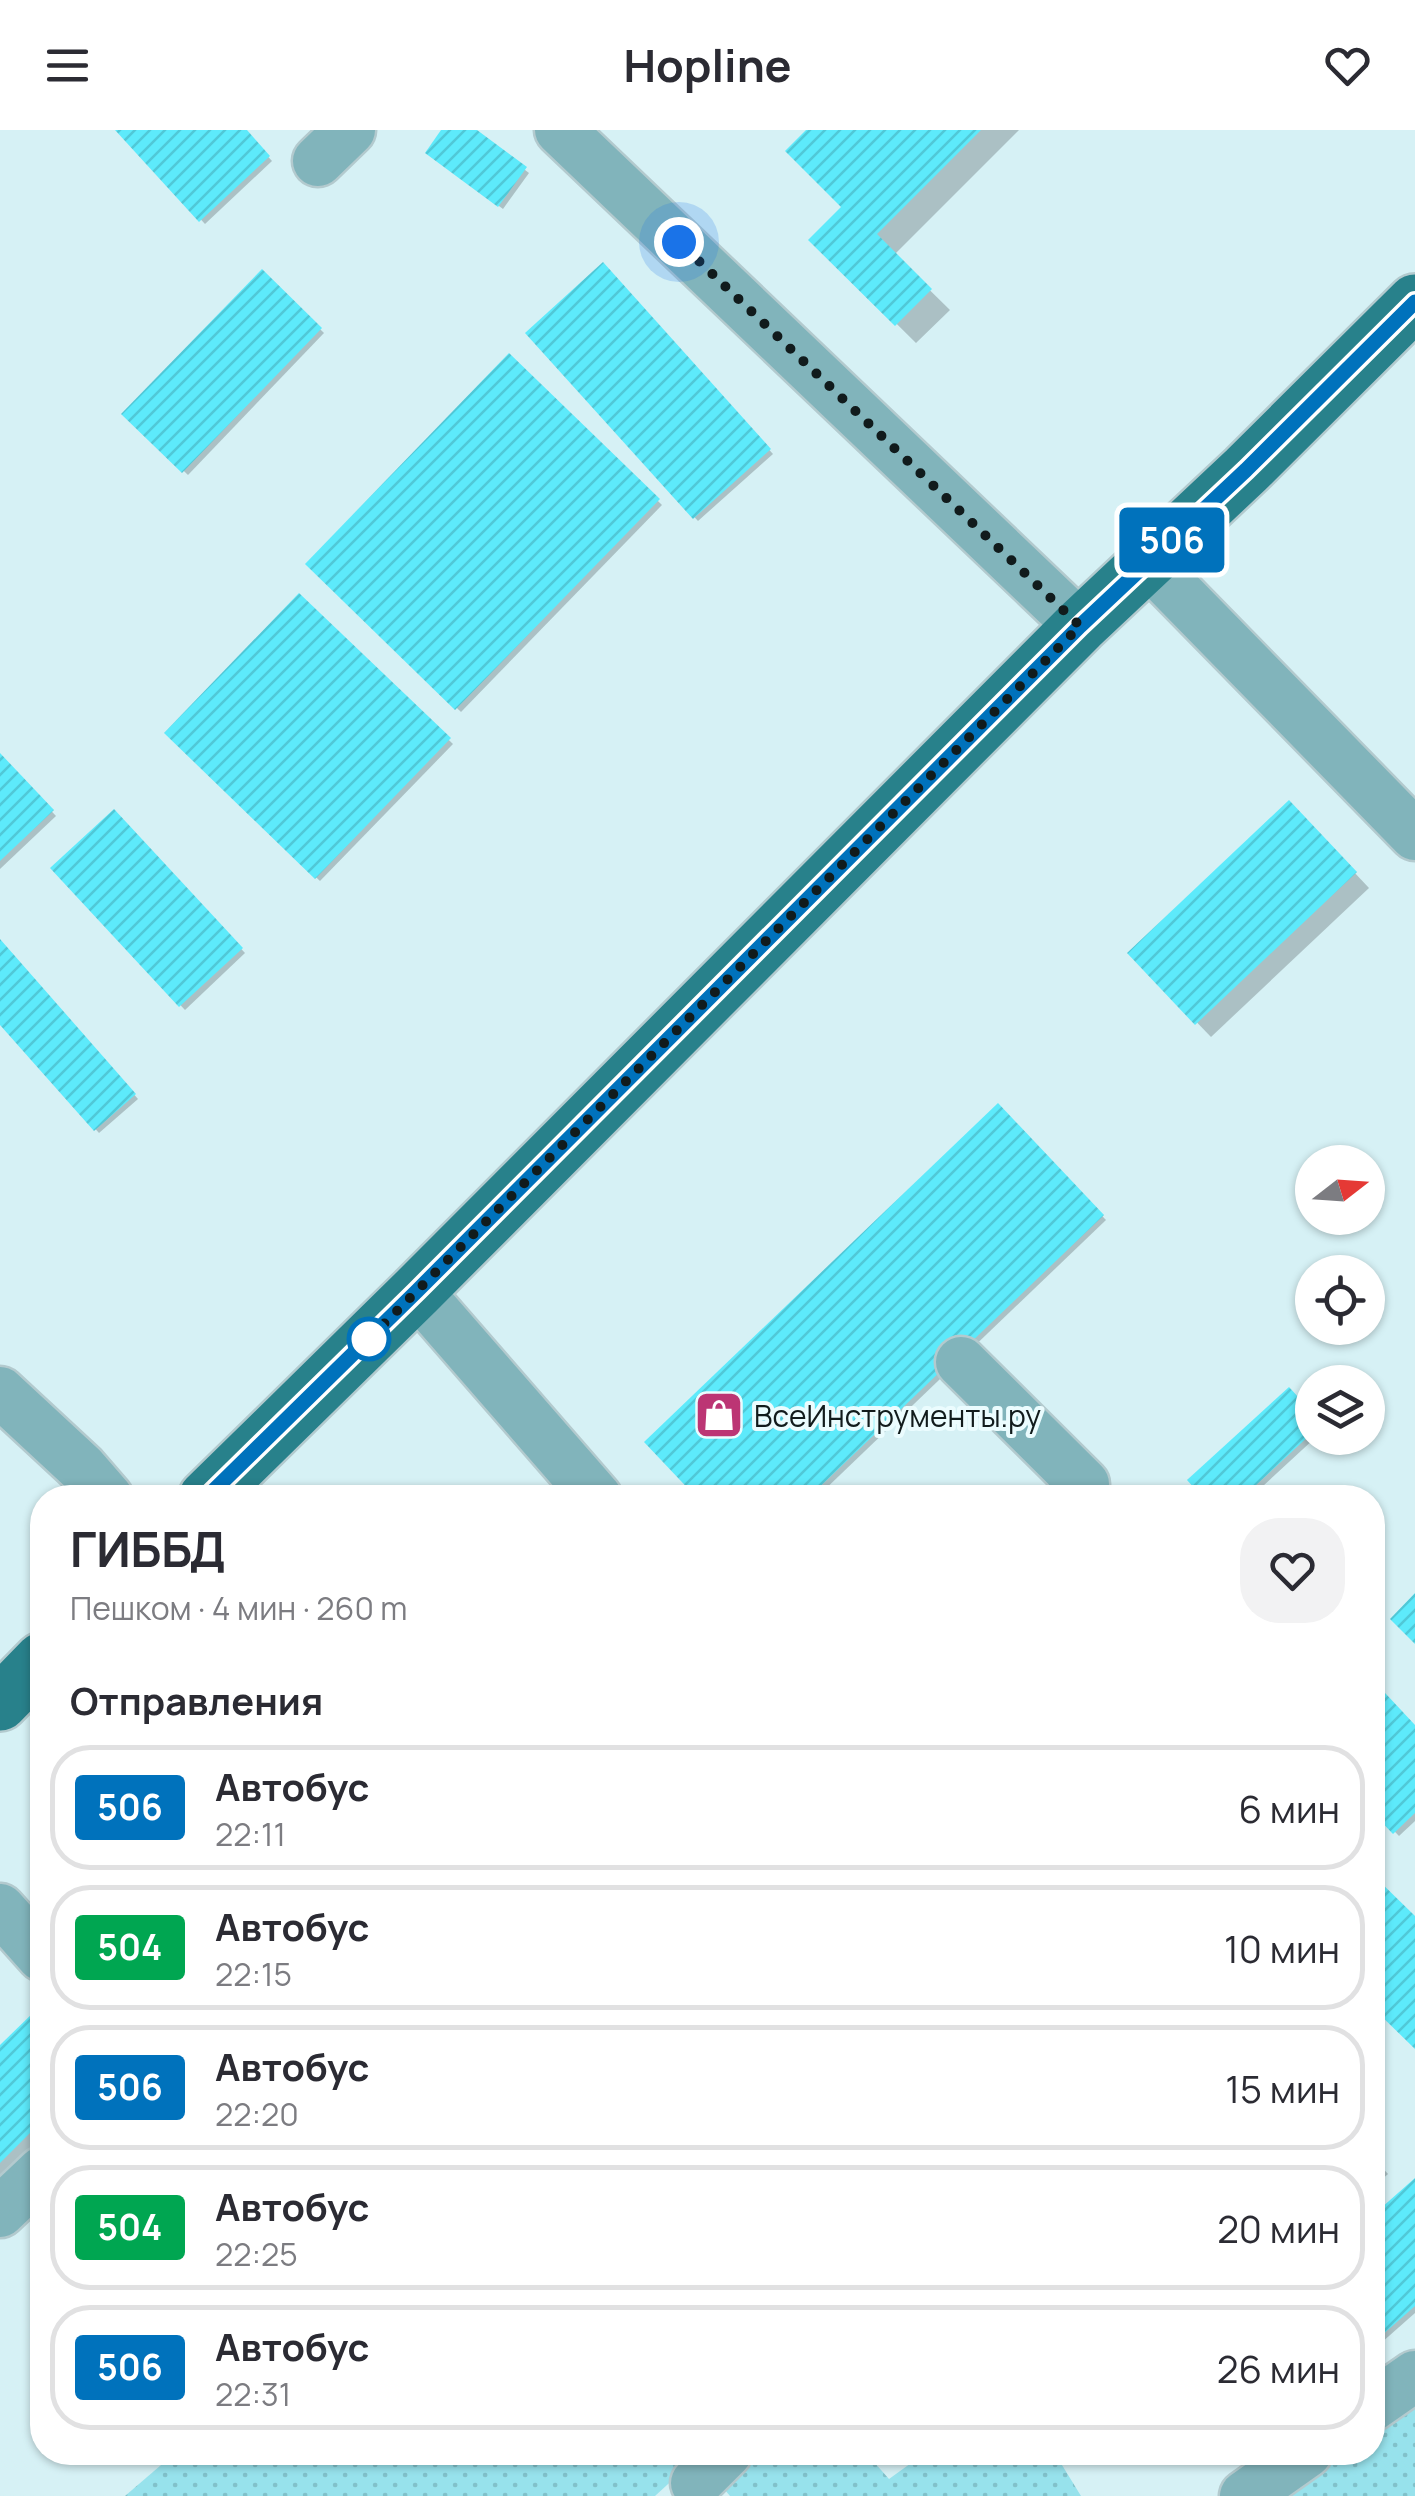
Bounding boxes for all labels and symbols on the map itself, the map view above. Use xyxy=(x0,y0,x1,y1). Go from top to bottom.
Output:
your location xyxy=(654,217,704,267)
line badge: 506 xyxy=(1114,508,1230,572)
north arrow xyxy=(1295,1145,1385,1235)
unlabelled marker xyxy=(348,1318,390,1360)
shop icon: ВсеИнструменты.ру xyxy=(693,1389,745,1441)
place label: ВсеИнструменты.ру xyxy=(754,1395,1041,1436)

